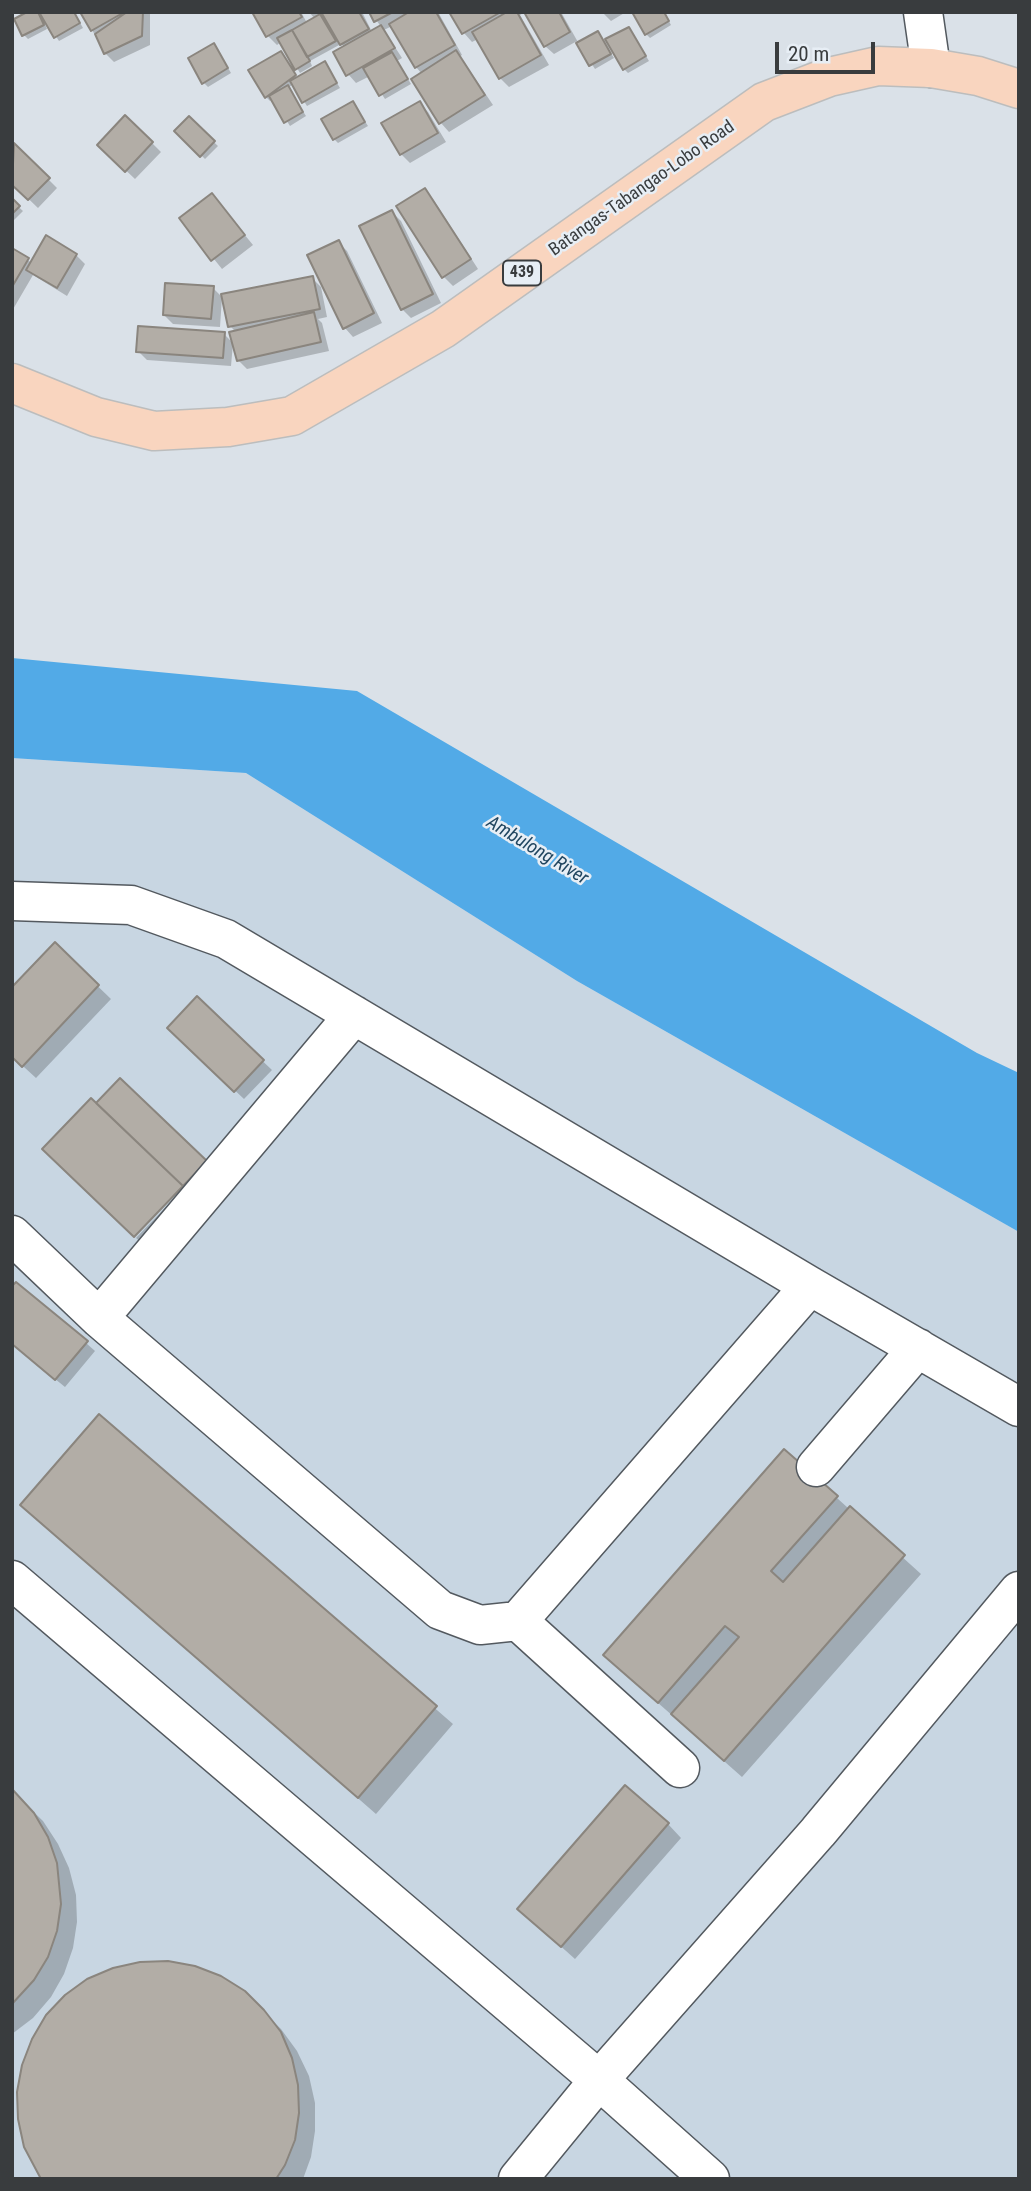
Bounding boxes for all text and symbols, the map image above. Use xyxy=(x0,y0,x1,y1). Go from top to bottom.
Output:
scale bar xyxy=(779,28,879,72)
text: 20 m xyxy=(788,42,829,66)
street label: Batangas-Tabangao-Lobo Road xyxy=(545,117,739,261)
road number: 439 xyxy=(503,260,541,286)
water label: Ambulong River xyxy=(482,812,592,890)

